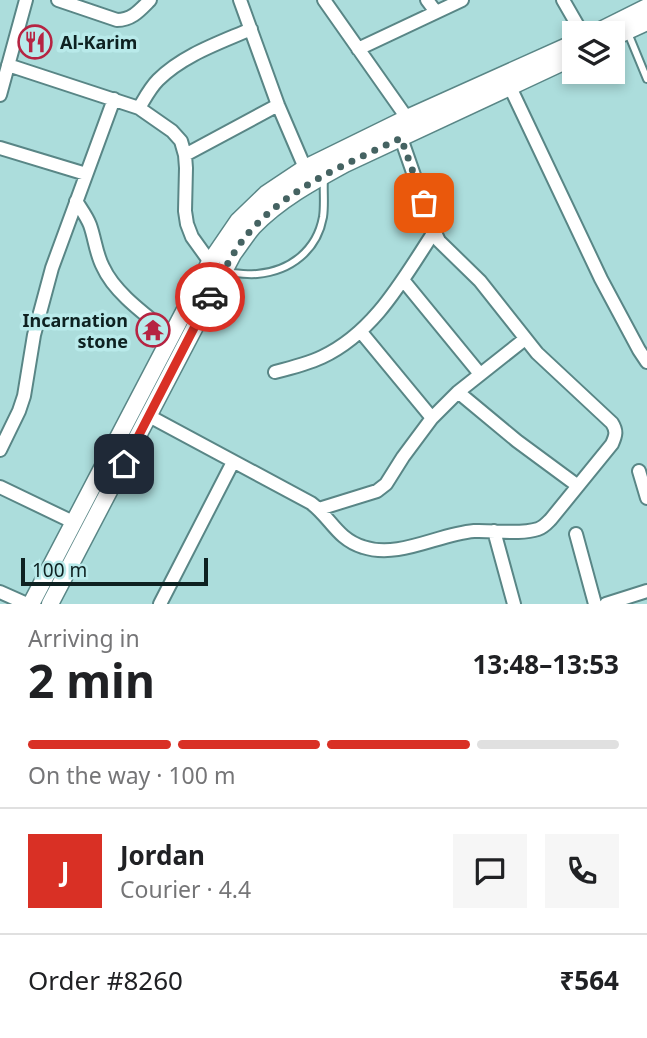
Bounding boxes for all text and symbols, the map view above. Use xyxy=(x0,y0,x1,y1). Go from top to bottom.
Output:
map controls xyxy=(562,21,625,84)
button: layers xyxy=(562,21,625,84)
restaurant icon: Al-Karim xyxy=(16,23,54,61)
place label: Al-Karim xyxy=(60,30,137,54)
pin xyxy=(394,173,454,233)
icon: bag xyxy=(405,184,443,222)
courier xyxy=(175,262,245,332)
icon: car xyxy=(191,278,229,316)
place label: Incarnation stone xyxy=(23,308,128,353)
temple icon: Incarnation stone xyxy=(134,311,172,349)
pin xyxy=(94,434,154,494)
icon: home xyxy=(105,445,143,483)
scale bar xyxy=(21,555,208,587)
text: 100 m xyxy=(32,557,87,583)
text: Arriving in xyxy=(28,622,140,654)
text: 13:48–13:53 xyxy=(472,646,619,682)
text: 2 min xyxy=(28,649,155,711)
text: On the way · 100 m xyxy=(28,759,235,791)
button: chat xyxy=(453,834,527,908)
button: phone xyxy=(545,834,619,908)
text: Jordan xyxy=(120,837,205,873)
text: J xyxy=(61,853,69,889)
text: Courier · 4.4 xyxy=(120,873,251,905)
text: Order #8260 xyxy=(28,962,183,998)
text: ₹564 xyxy=(560,962,619,998)

